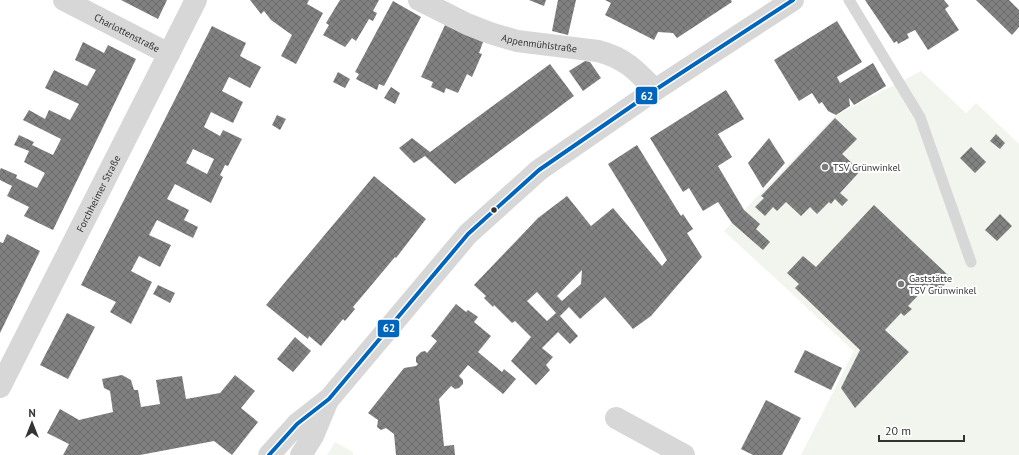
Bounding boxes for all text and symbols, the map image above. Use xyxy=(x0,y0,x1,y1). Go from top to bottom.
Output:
street label: Charlottenstraße xyxy=(92,10,162,55)
street label: Appenmühlstraße xyxy=(500,30,578,55)
line badge: 62 xyxy=(635,86,658,105)
text: 62 xyxy=(641,89,653,103)
street label: Forchheimer Straße xyxy=(73,153,123,234)
place label: TSV Grünwinkel xyxy=(833,161,901,174)
marker: TSV Grünwinkel xyxy=(820,162,830,172)
unlabelled marker xyxy=(489,205,499,215)
place label: Gaststätte TSV Grünwinkel xyxy=(909,272,977,297)
marker: Gaststätte TSV Grünwinkel xyxy=(896,279,906,289)
line badge: 62 xyxy=(377,319,400,338)
text: 62 xyxy=(383,321,395,335)
north arrow xyxy=(12,403,52,443)
text: N xyxy=(28,406,36,420)
scale bar xyxy=(879,417,964,443)
text: 20 m xyxy=(885,423,911,438)

